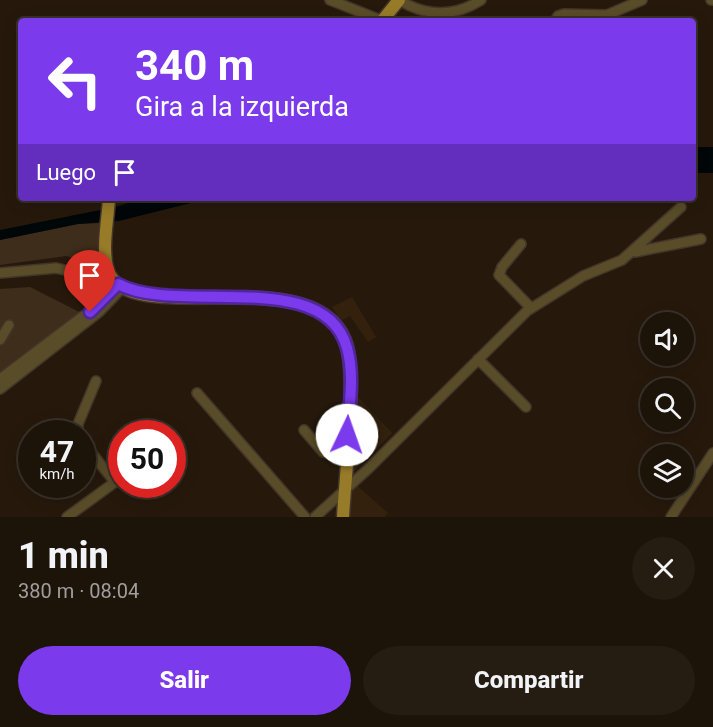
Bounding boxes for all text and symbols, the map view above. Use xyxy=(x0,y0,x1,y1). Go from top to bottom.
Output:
text: 340 m xyxy=(135,41,254,90)
icon: left xyxy=(36,42,114,120)
text: Gira a la izquierda xyxy=(135,91,349,123)
icon: arrive xyxy=(108,156,141,189)
text: Luego xyxy=(36,160,96,185)
pin xyxy=(64,250,115,312)
icon: arrive xyxy=(73,259,106,292)
map controls xyxy=(640,312,694,498)
button: sound xyxy=(640,312,694,366)
button: search xyxy=(640,378,694,432)
position arrow xyxy=(315,403,379,467)
speed limit sign: 50 xyxy=(108,420,186,498)
text: 47 xyxy=(40,434,74,469)
button: layers xyxy=(640,444,694,498)
text: km/h xyxy=(39,465,75,483)
text: 1 min xyxy=(18,535,109,577)
button: close xyxy=(632,537,695,600)
text: 380 m · 08:04 xyxy=(18,579,139,603)
button: Salir xyxy=(18,646,351,715)
button: Compartir xyxy=(363,646,695,715)

